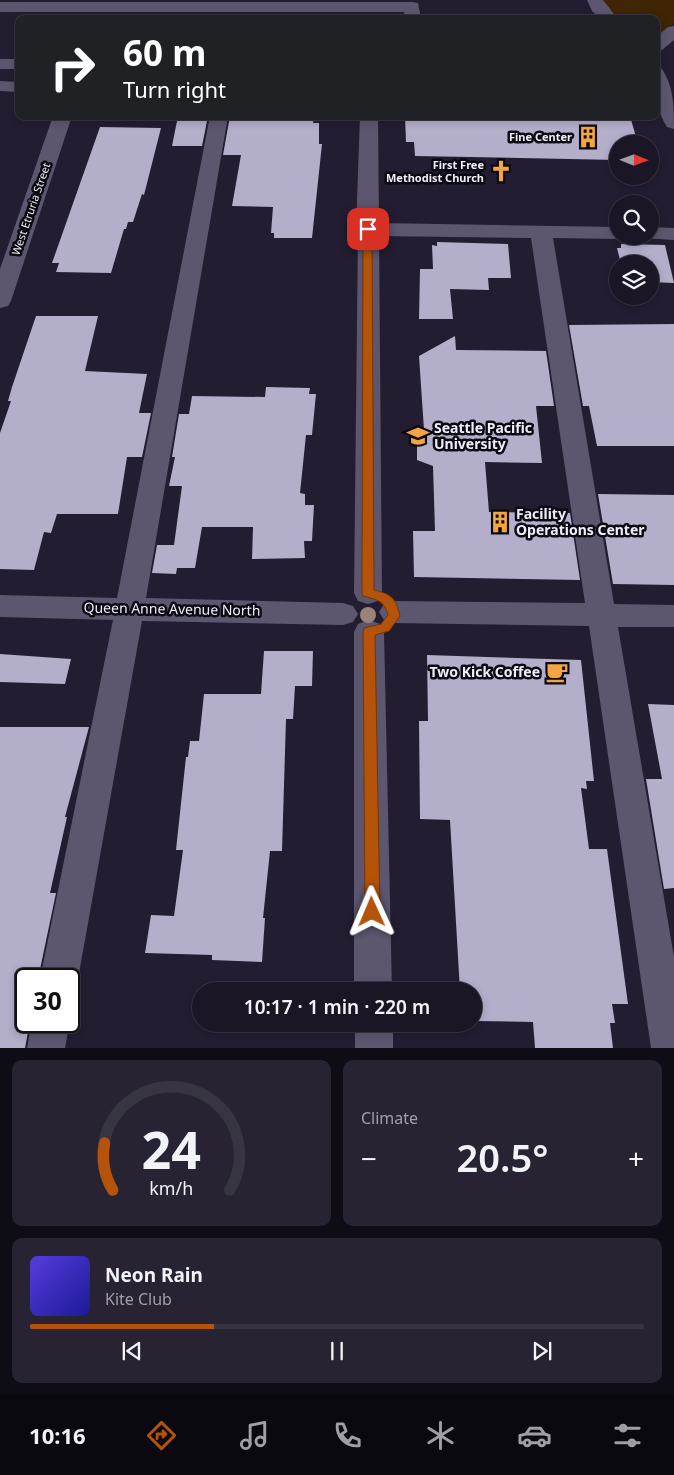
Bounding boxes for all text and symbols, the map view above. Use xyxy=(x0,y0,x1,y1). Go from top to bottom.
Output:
text: 60 m xyxy=(123,29,206,76)
icon: right xyxy=(40,35,105,100)
text: Turn right xyxy=(123,74,226,104)
building icon: Fine Center xyxy=(575,124,601,150)
place label: Fine Center xyxy=(509,129,572,144)
north arrow xyxy=(609,135,659,185)
map controls xyxy=(609,135,659,305)
place label: First Free Methodist Church xyxy=(386,157,484,185)
church icon: First Free Methodist Church xyxy=(488,158,514,184)
street label: West Etruria Street xyxy=(8,161,53,257)
button: search xyxy=(609,195,659,245)
pin xyxy=(347,208,389,250)
icon: arrive xyxy=(354,215,382,243)
button: layers xyxy=(609,255,659,305)
place label: Seattle Pacific University xyxy=(434,418,532,453)
school or university icon: Seattle Pacific University xyxy=(405,423,431,449)
place label: Facility Operations Center xyxy=(516,504,645,539)
building icon: Facility Operations Center xyxy=(487,509,513,535)
street label: Queen Anne Avenue North xyxy=(83,597,261,620)
cafe icon: Two Kick Coffee xyxy=(544,659,570,685)
place label: Two Kick Coffee xyxy=(430,662,540,681)
position arrow xyxy=(345,885,397,937)
speed limit sign: 30 xyxy=(15,968,80,1033)
text: 10:17 · 1 min · 220 m xyxy=(244,994,430,1020)
text: Climate xyxy=(361,1107,418,1129)
text: 24 xyxy=(142,1113,201,1184)
text: 20.5° xyxy=(457,1131,548,1183)
text: − xyxy=(361,1139,377,1177)
text: + xyxy=(628,1139,644,1177)
text: km/h xyxy=(150,1176,193,1200)
text: Neon Rain xyxy=(105,1262,203,1288)
text: Kite Club xyxy=(105,1288,172,1310)
icon: previous xyxy=(118,1337,146,1365)
icon: pause xyxy=(323,1337,351,1365)
icon: next xyxy=(528,1337,556,1365)
icon: directions xyxy=(144,1418,179,1453)
icon: music xyxy=(237,1418,272,1453)
icon: phone xyxy=(330,1418,365,1453)
icon: climate xyxy=(423,1418,458,1453)
icon: car xyxy=(517,1418,552,1453)
icon: filters xyxy=(610,1418,645,1453)
text: 10:16 xyxy=(29,1420,86,1450)

